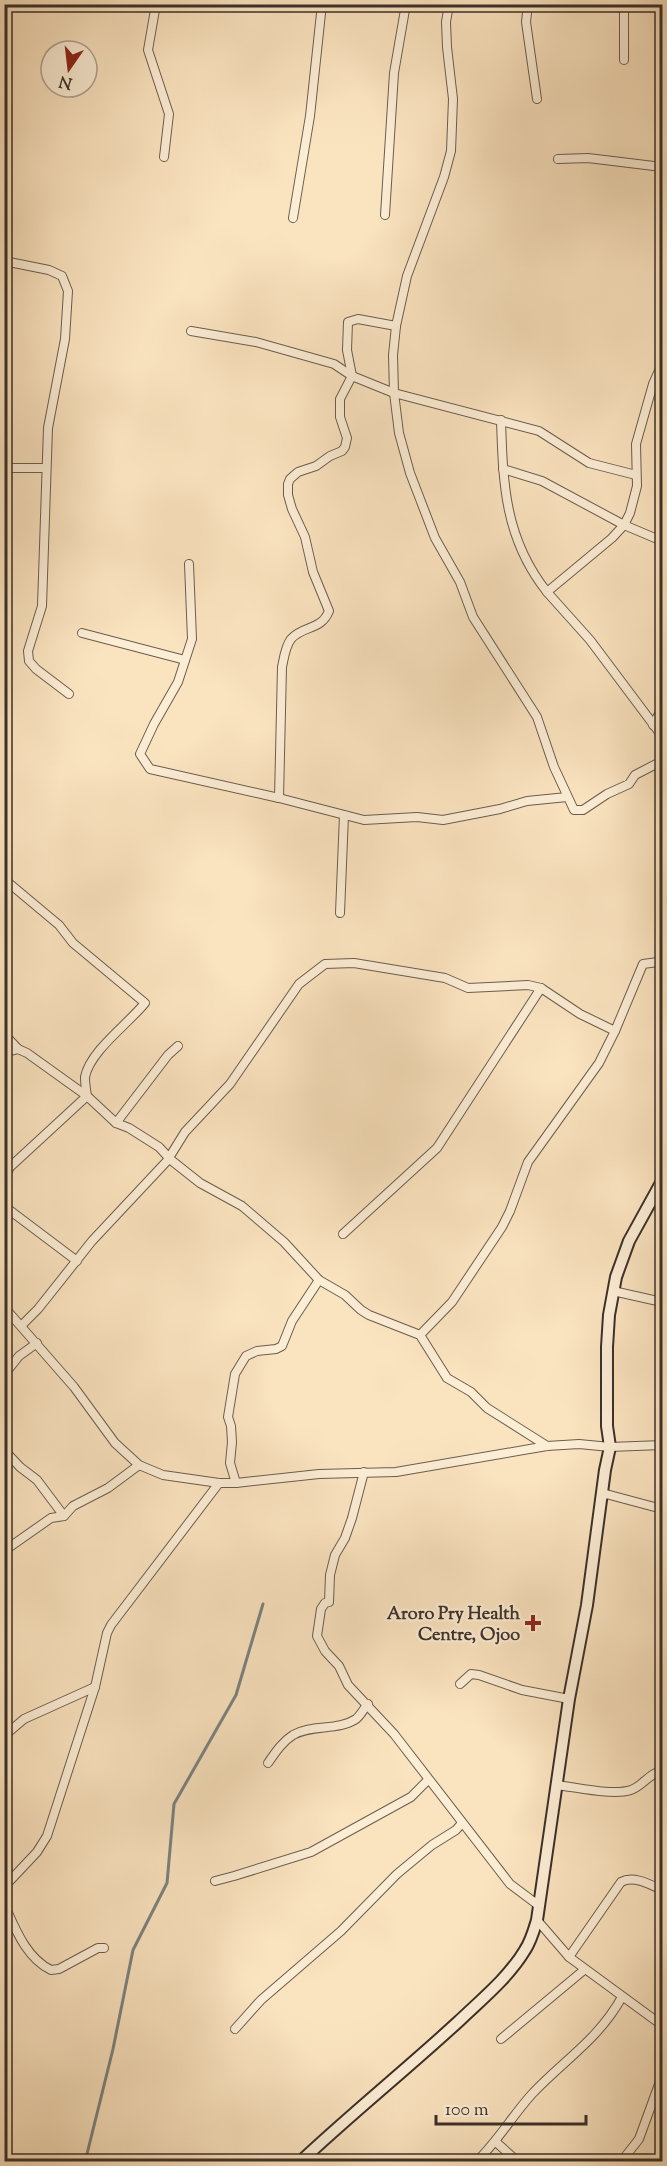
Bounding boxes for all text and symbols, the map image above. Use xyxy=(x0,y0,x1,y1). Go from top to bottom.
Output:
north arrow xyxy=(39,39,99,99)
text: N xyxy=(57,68,75,94)
place label: Aroro Pry Health Centre, Ojoo xyxy=(387,1602,520,1649)
marker: Aroro Pry Health Centre, Ojoo xyxy=(524,1614,542,1632)
scale bar xyxy=(436,2088,586,2126)
text: 100 m xyxy=(445,2098,489,2124)

